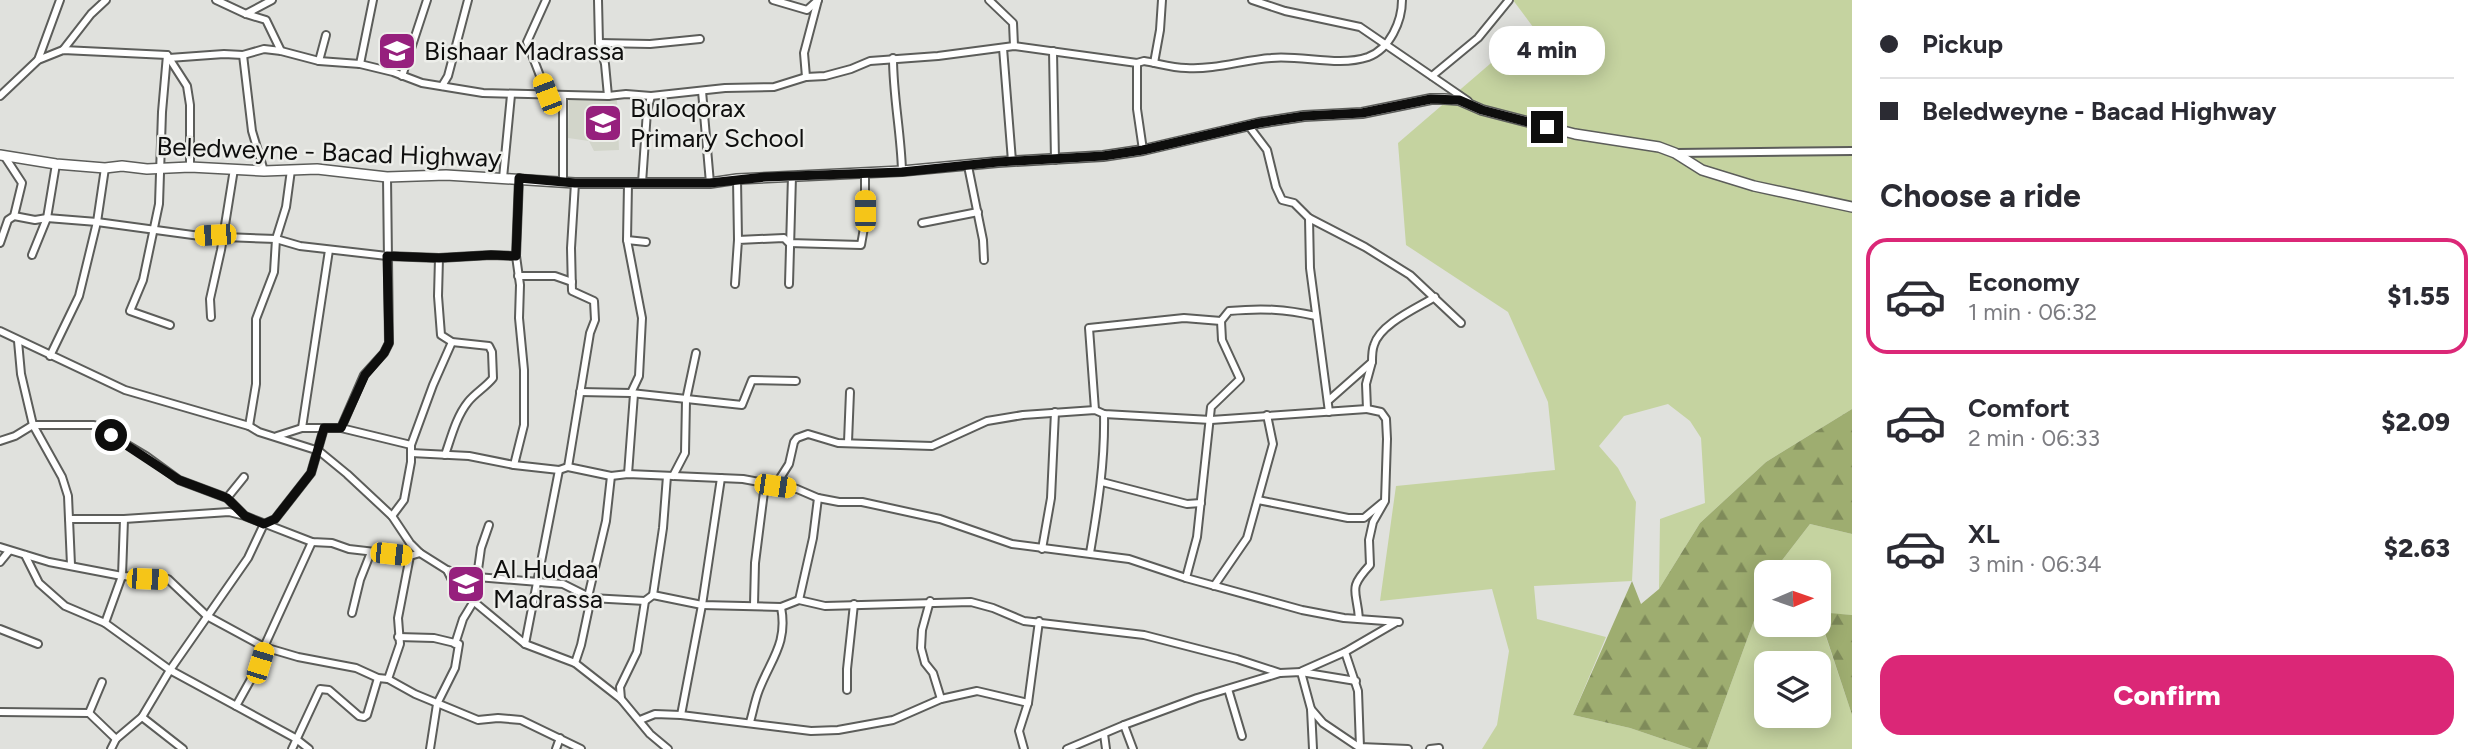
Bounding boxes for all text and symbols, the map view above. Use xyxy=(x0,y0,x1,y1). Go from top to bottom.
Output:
callout: 4 min xyxy=(1489,25,1605,74)
text: Pickup xyxy=(1922,28,2003,60)
school or university icon: Bishaar Madrassa xyxy=(376,30,418,72)
place label: Bishaar Madrassa xyxy=(424,35,624,67)
text: 4 min xyxy=(1517,36,1577,64)
car xyxy=(530,71,565,117)
place label: Buloqorax Primary School xyxy=(630,92,804,154)
text: Beledweyne - Bacad Highway xyxy=(1922,95,2276,127)
school or university icon: Buloqorax Primary School xyxy=(582,102,624,144)
route end xyxy=(1531,111,1563,143)
street label: Beledweyne - Bacad Highway xyxy=(156,130,502,174)
text: Choose a ride xyxy=(1880,177,2081,215)
car xyxy=(855,190,876,232)
car xyxy=(194,223,237,247)
icon: car xyxy=(1884,265,1947,328)
text: Economy xyxy=(1968,266,2080,298)
text: $1.55 xyxy=(2387,280,2450,312)
text: 1 min · 06:32 xyxy=(1968,298,2097,326)
icon: car xyxy=(1884,391,1947,454)
text: Comfort xyxy=(1968,392,2070,424)
text: $2.09 xyxy=(2381,406,2450,438)
route start xyxy=(95,419,127,451)
text: 2 min · 06:33 xyxy=(1968,424,2100,452)
car xyxy=(753,473,798,499)
icon: car xyxy=(1884,517,1947,580)
text: XL xyxy=(1968,518,2000,550)
text: $2.63 xyxy=(2384,532,2450,564)
car xyxy=(370,541,413,567)
text: 3 min · 06:34 xyxy=(1968,550,2102,578)
place label: Al Hudaa Madrassa xyxy=(493,553,603,615)
north arrow xyxy=(1754,560,1830,637)
map controls xyxy=(1754,560,1831,728)
school or university icon: Al Hudaa Madrassa xyxy=(445,563,487,605)
car xyxy=(126,568,169,590)
car xyxy=(244,640,277,686)
button: layers xyxy=(1754,651,1831,728)
button: Confirm xyxy=(1880,655,2454,735)

